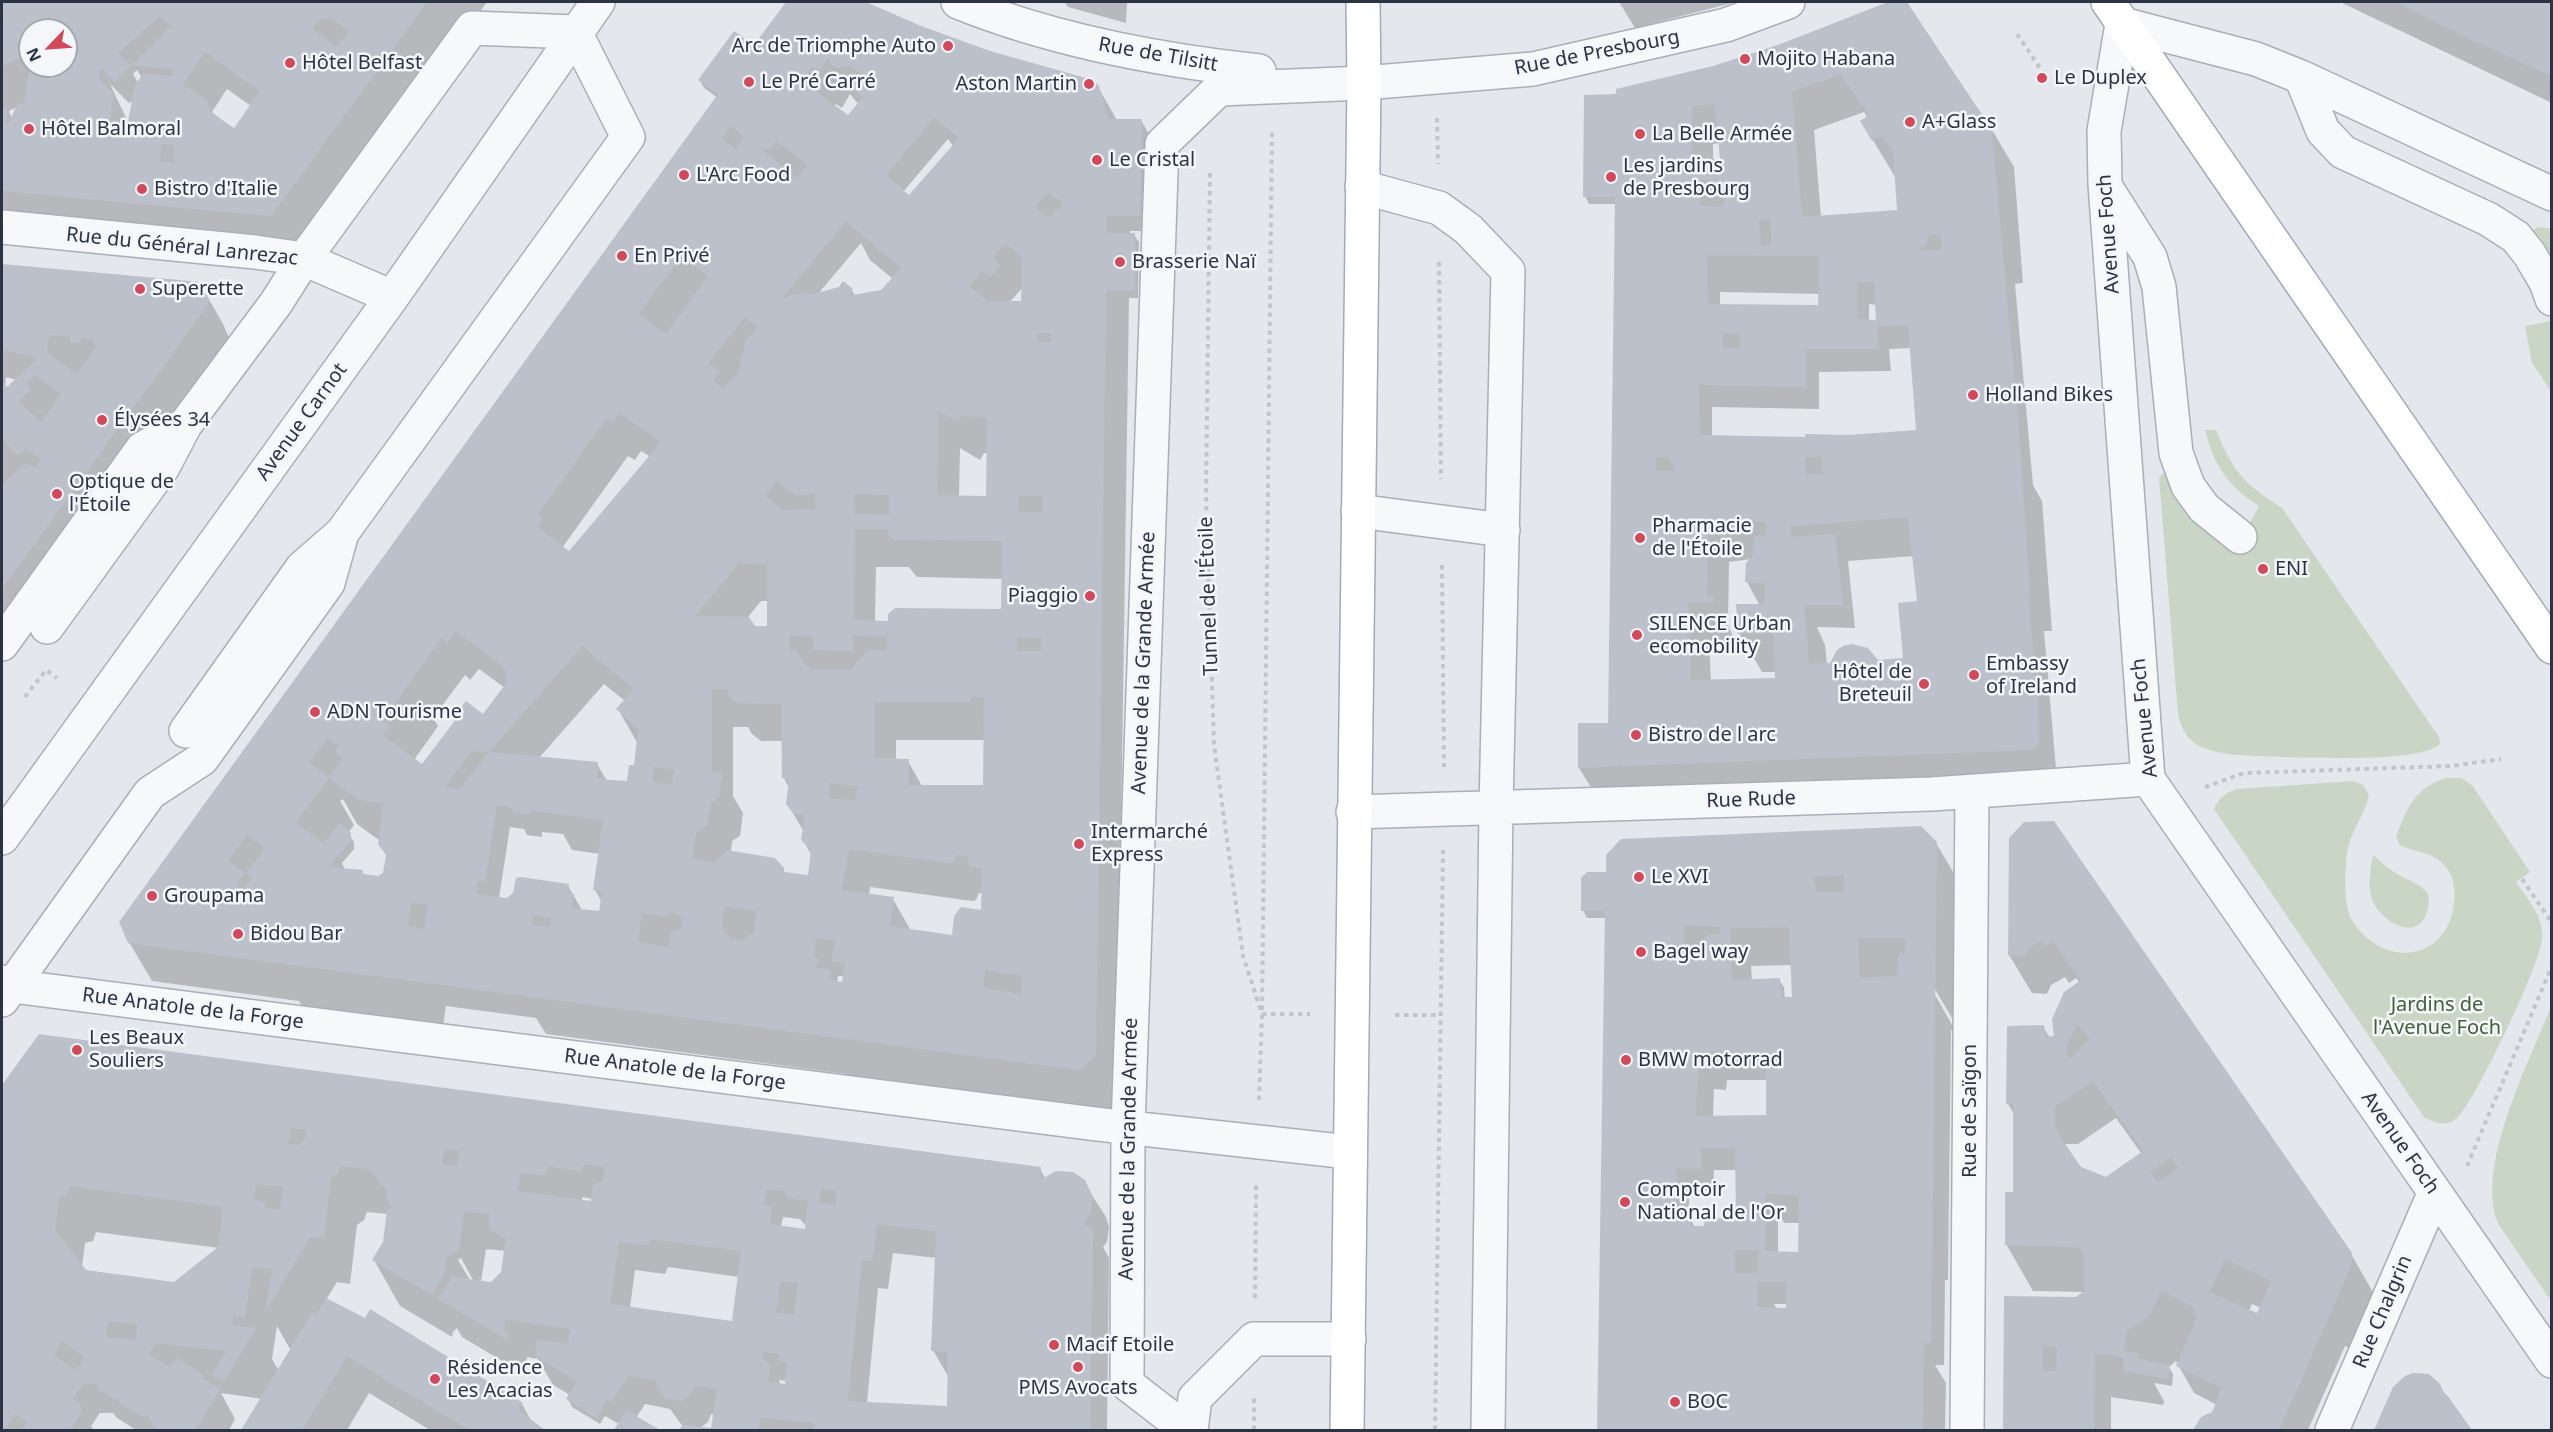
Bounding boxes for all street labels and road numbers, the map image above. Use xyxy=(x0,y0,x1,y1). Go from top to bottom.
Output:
street label: Rue de Presbourg xyxy=(1512,25,1682,81)
street label: Rue de Tilsitt xyxy=(1096,33,1220,77)
street label: Avenue Foch xyxy=(2093,173,2125,295)
street label: Rue du Général Lanrezac xyxy=(65,223,299,271)
street label: Avenue Carnot xyxy=(251,359,353,485)
street label: Tunnel de l'Étoile xyxy=(1194,516,1224,676)
street label: Avenue de la Grande Armée xyxy=(1127,531,1161,795)
street label: Avenue Foch xyxy=(2127,657,2163,779)
street label: Rue Rude xyxy=(1706,786,1796,814)
street label: Rue Anatole de la Forge xyxy=(81,983,305,1035)
street label: Avenue de la Grande Armée xyxy=(1115,1017,1143,1281)
street label: Rue Anatole de la Forge xyxy=(563,1044,787,1096)
street label: Rue de Saïgon xyxy=(1958,1044,1982,1178)
street label: Avenue Foch xyxy=(2356,1087,2444,1199)
street label: Rue Chalgrin xyxy=(2348,1252,2418,1372)

